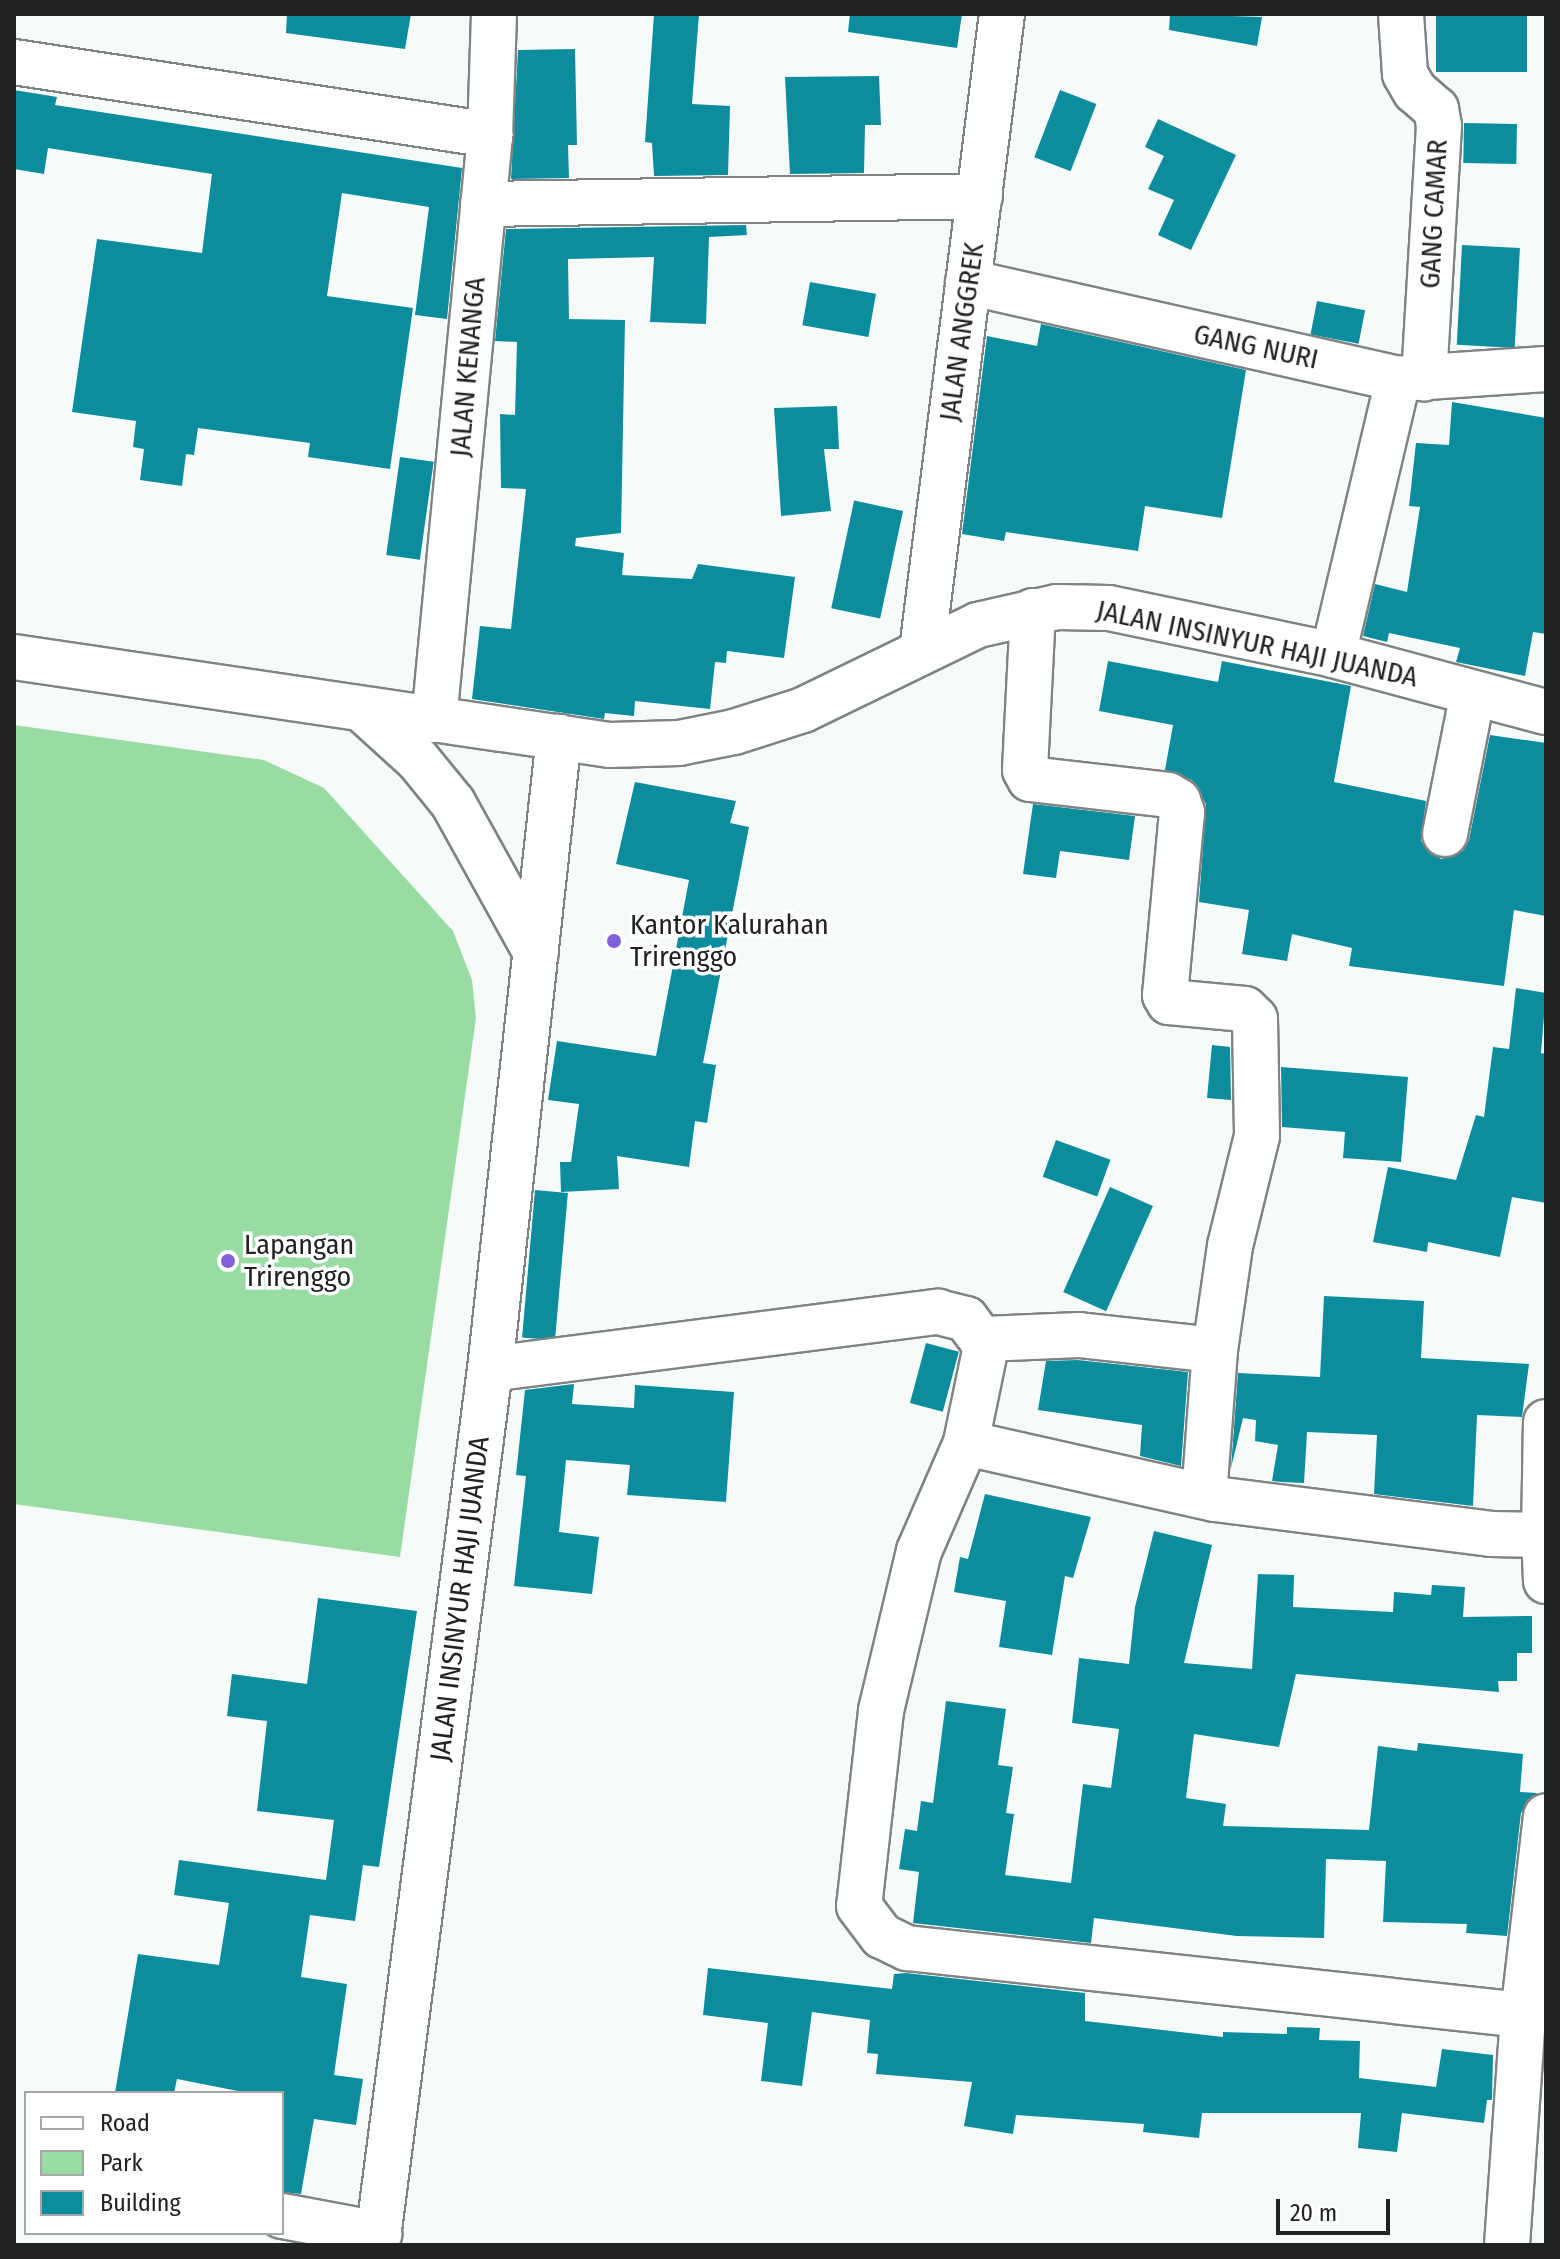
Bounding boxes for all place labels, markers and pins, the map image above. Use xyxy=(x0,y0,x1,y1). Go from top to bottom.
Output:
place label: Kantor Kalurahan Trirenggo xyxy=(630,908,829,974)
marker: Kantor Kalurahan Trirenggo xyxy=(605,932,623,950)
place label: Lapangan Trirenggo xyxy=(244,1228,354,1294)
marker: Lapangan Trirenggo xyxy=(219,1252,237,1270)

